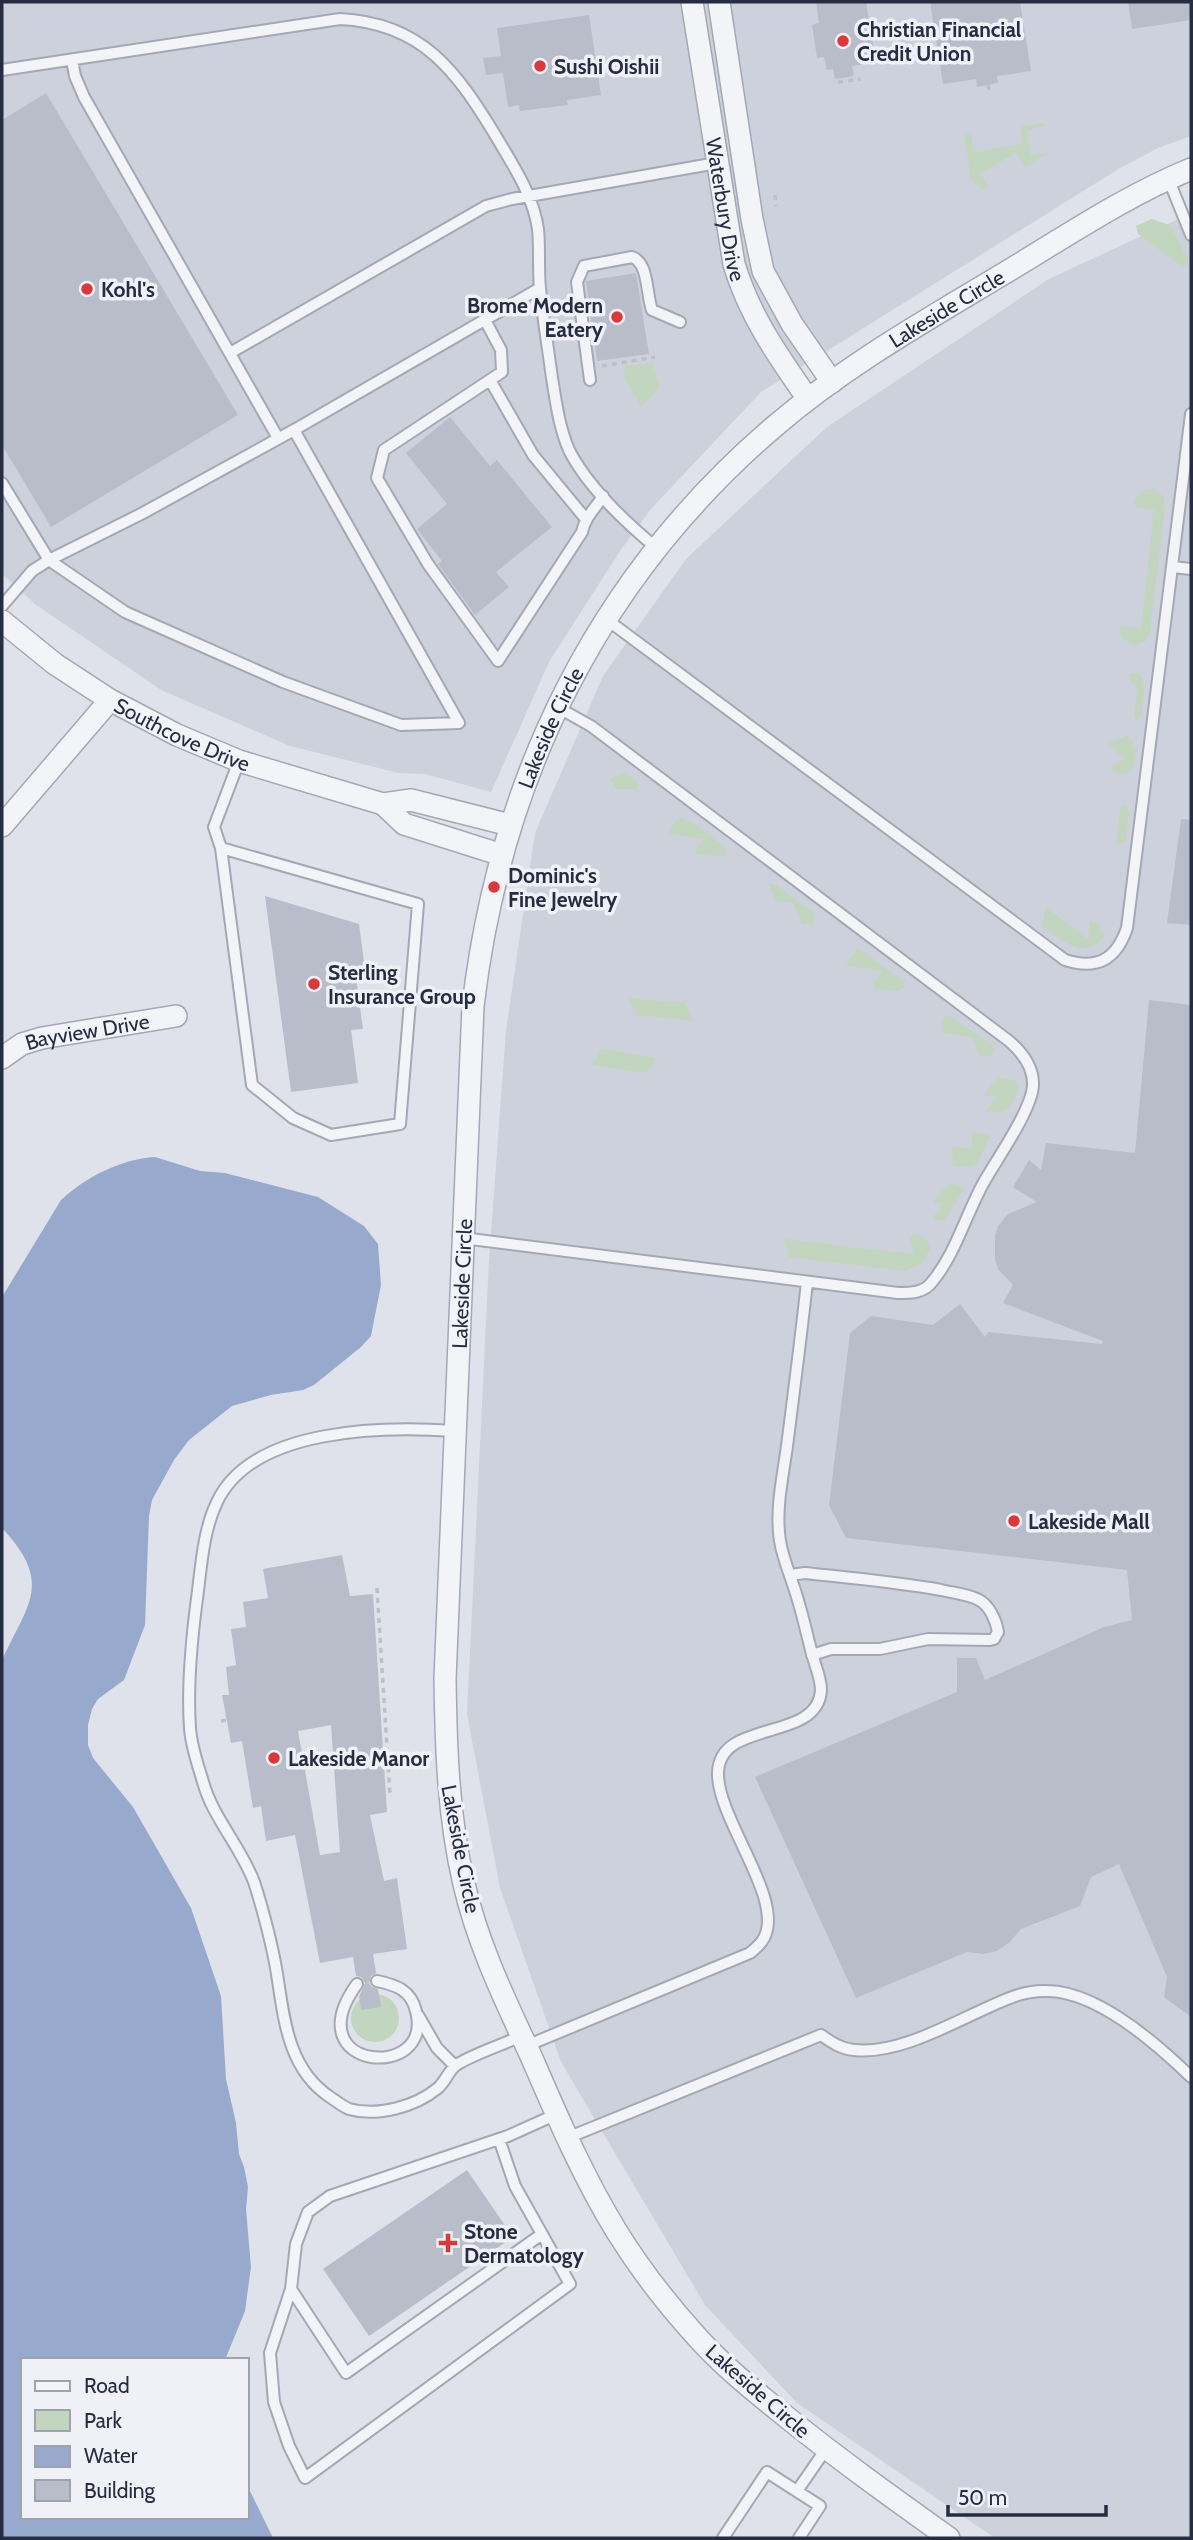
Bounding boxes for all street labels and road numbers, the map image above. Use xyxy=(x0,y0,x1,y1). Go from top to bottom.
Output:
street label: Waterbury Drive xyxy=(701,136,751,285)
street label: Lakeside Circle xyxy=(884,264,1009,353)
street label: Lakeside Circle xyxy=(512,663,588,792)
street label: Southcove Drive xyxy=(110,692,253,776)
street label: Bayview Drive xyxy=(22,1008,151,1055)
street label: Lakeside Circle xyxy=(446,1218,477,1349)
street label: Lakeside Circle xyxy=(436,1783,486,1915)
street label: Lakeside Circle xyxy=(701,2339,815,2443)

